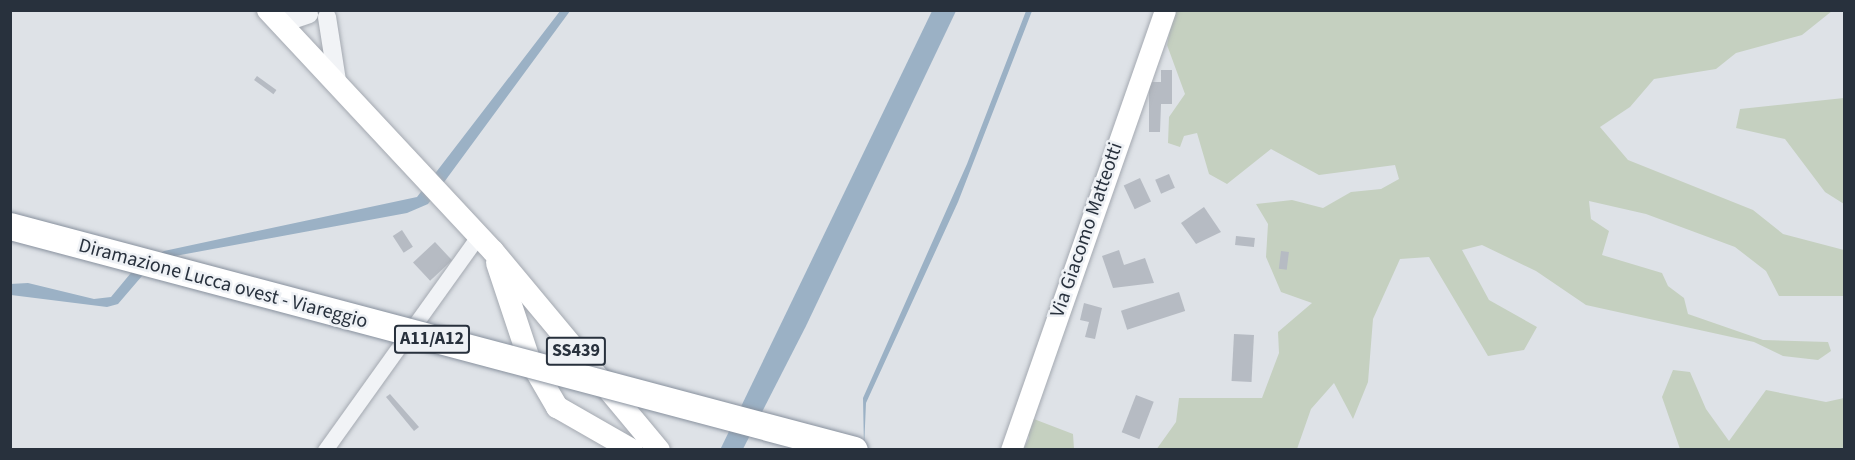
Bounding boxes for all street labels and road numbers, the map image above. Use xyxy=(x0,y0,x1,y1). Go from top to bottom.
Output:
street label: Via Giacomo Matteotti xyxy=(1046,139,1128,321)
street label: Diramazione Lucca ovest - Viareggio xyxy=(76,234,370,334)
road number: A11/A12 xyxy=(393,324,471,354)
road number: SS439 xyxy=(544,336,608,366)

